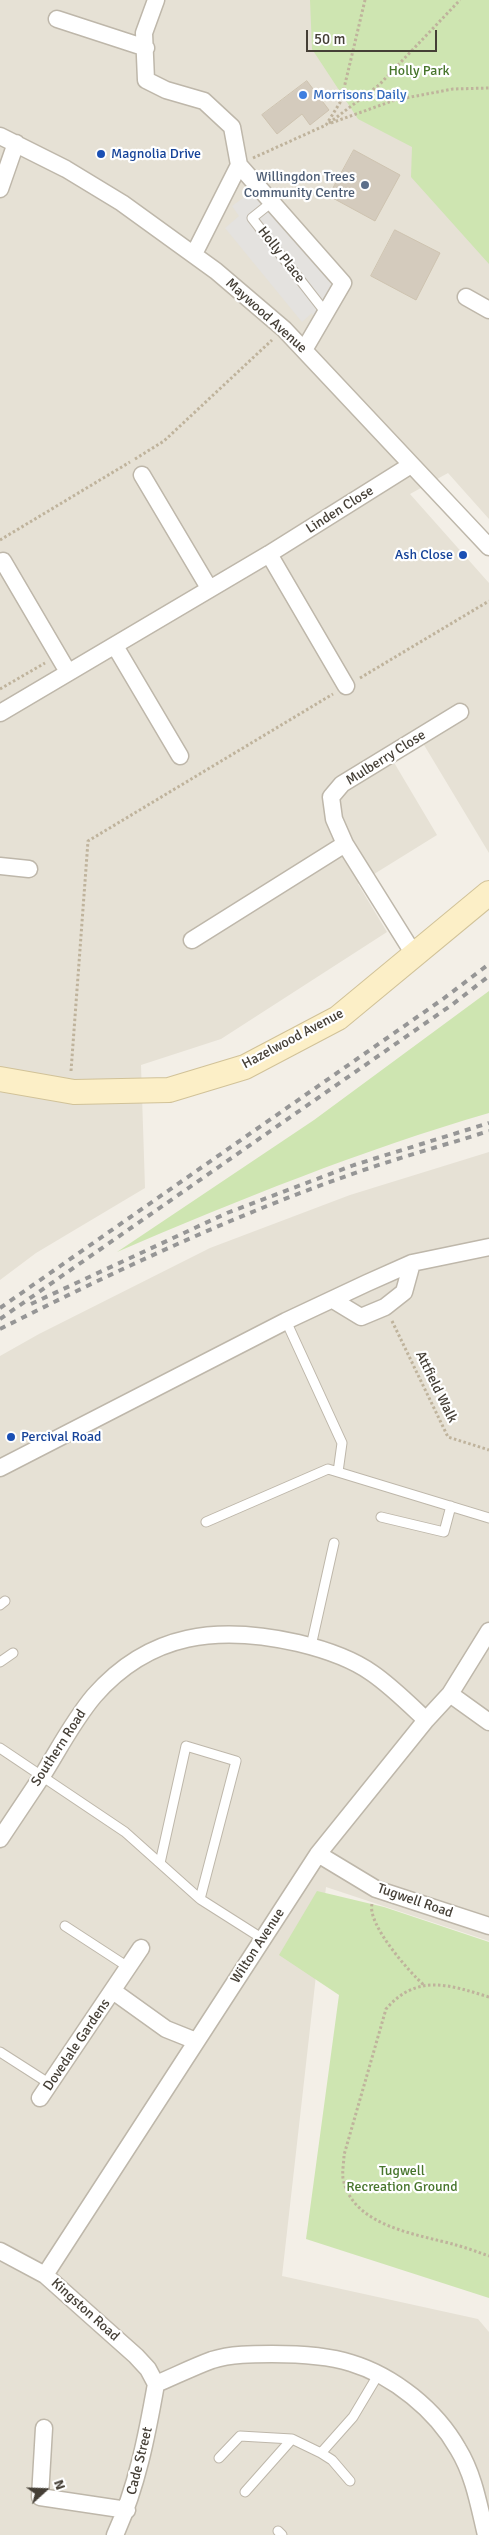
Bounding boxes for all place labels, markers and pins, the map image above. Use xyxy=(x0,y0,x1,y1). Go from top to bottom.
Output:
place label: Morrisons Daily xyxy=(313,87,407,103)
marker: Morrisons Daily xyxy=(297,89,309,101)
place label: Magnolia Drive xyxy=(111,146,201,162)
marker: Magnolia Drive xyxy=(95,148,107,160)
place label: Willingdon Trees Community Centre xyxy=(244,169,355,202)
marker: Willingdon Trees Community Centre xyxy=(359,179,371,191)
place label: Ash Close xyxy=(395,547,453,563)
marker: Ash Close xyxy=(457,549,469,561)
place label: Percival Road xyxy=(21,1429,101,1445)
marker: Percival Road xyxy=(5,1431,17,1443)

